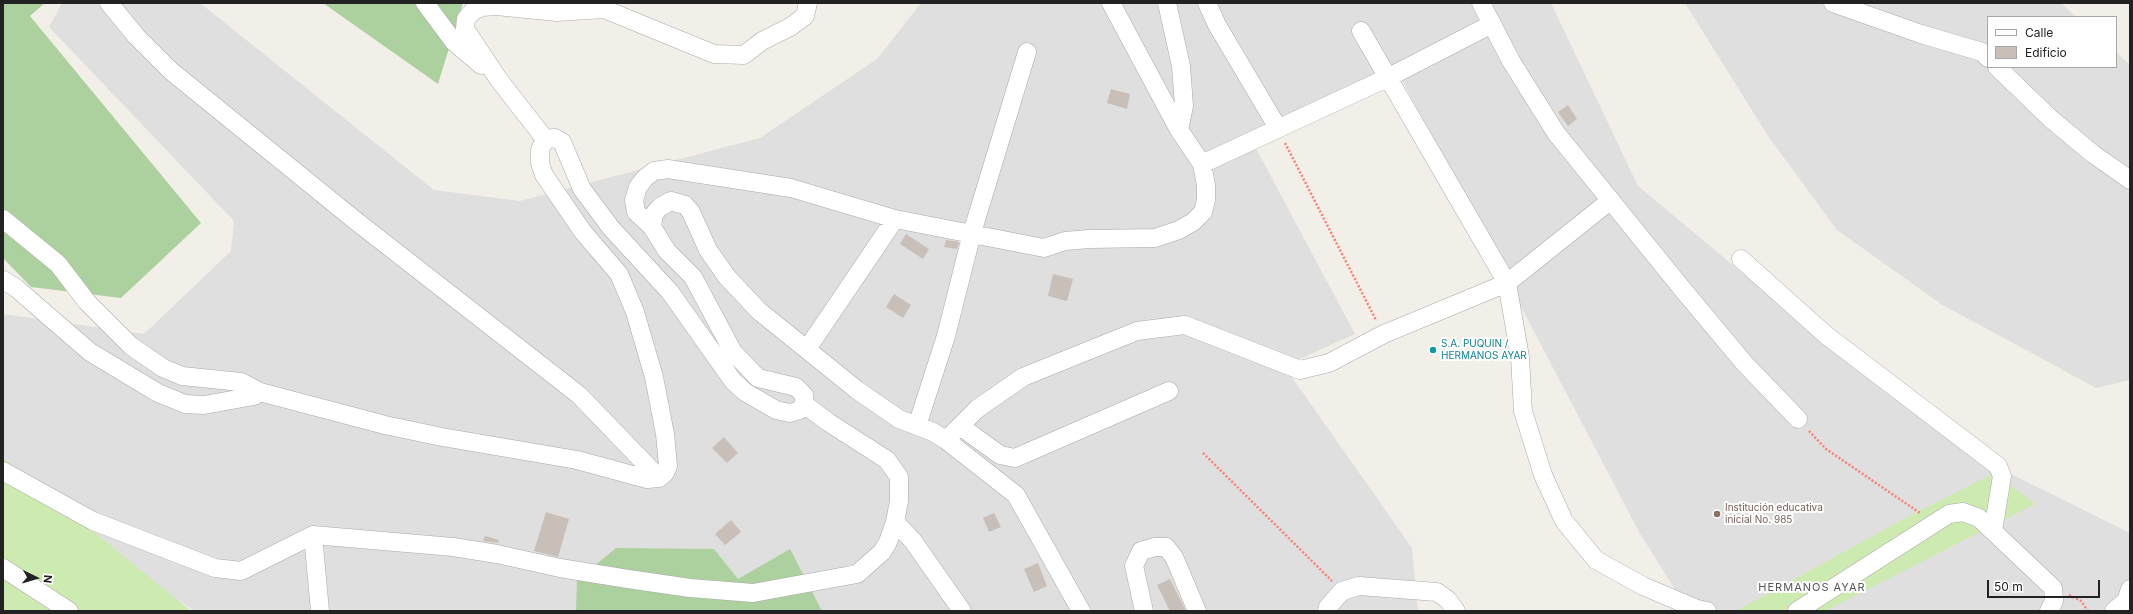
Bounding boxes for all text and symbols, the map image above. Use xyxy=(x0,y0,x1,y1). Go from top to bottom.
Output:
legend xyxy=(1987,16,2117,68)
text: Calle xyxy=(2025,25,2053,40)
text: Edificio xyxy=(2025,45,2067,60)
place label: S.A. PUQUIN / HERMANOS AYAR xyxy=(1441,338,1527,362)
marker: S.A. PUQUIN / HERMANOS AYAR xyxy=(1428,345,1438,355)
place label: Institución educativa inicial No. 985 xyxy=(1725,502,1823,526)
marker: Institución educativa inicial No. 985 xyxy=(1712,509,1722,519)
north arrow xyxy=(16,558,56,598)
scale bar xyxy=(1989,572,2102,598)
text: N xyxy=(41,574,55,584)
text: 50 m xyxy=(1994,579,2023,594)
district label: HERMANOS AYAR xyxy=(1758,581,1866,595)

